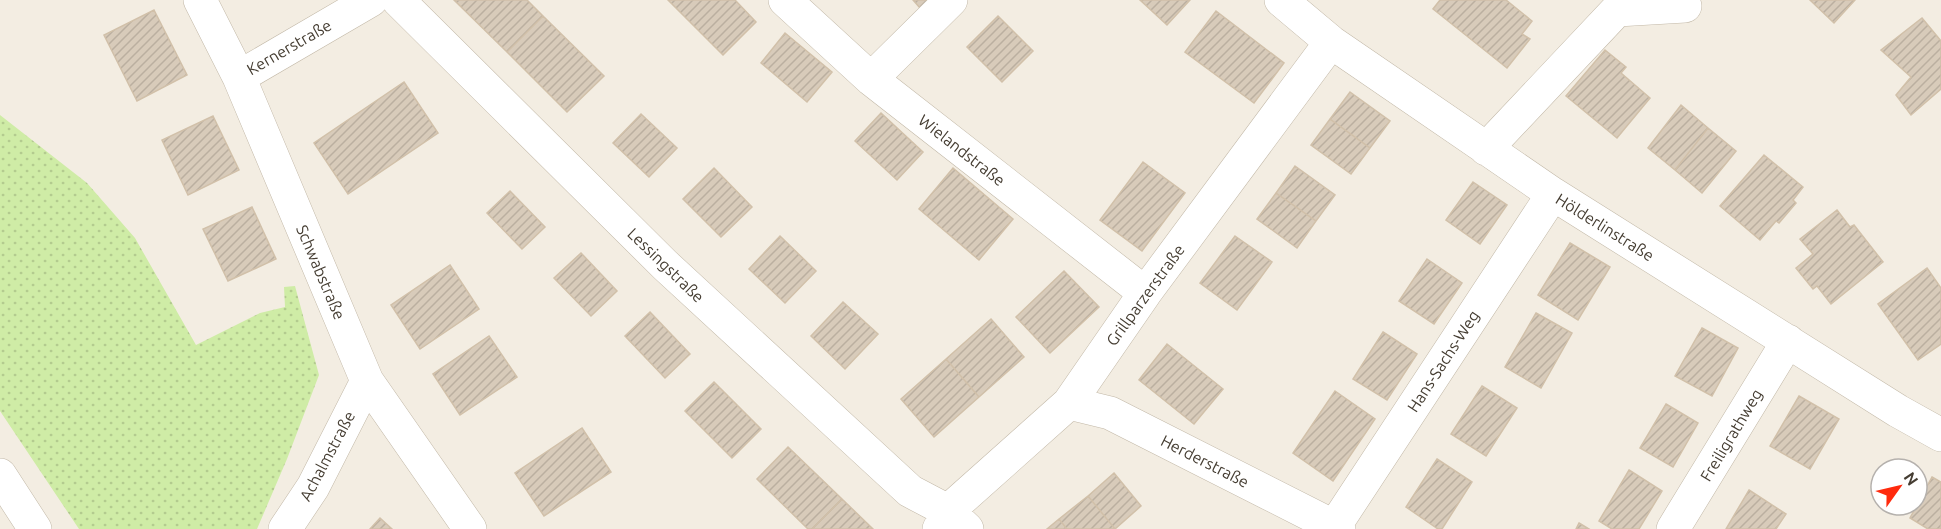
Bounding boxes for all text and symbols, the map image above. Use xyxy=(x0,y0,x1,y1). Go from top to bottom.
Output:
street label: Kernerstraße xyxy=(244,16,334,78)
street label: Wielandstraße xyxy=(915,111,1009,189)
street label: Hölderlinstraße xyxy=(1553,190,1657,264)
street label: Schwabstraße xyxy=(293,222,349,322)
street label: Lessingstraße xyxy=(624,224,708,306)
street label: Grillparzerstraße xyxy=(1102,241,1188,349)
street label: Hans-Sachs-Weg xyxy=(1403,307,1483,415)
street label: Freiligrathweg xyxy=(1696,386,1766,484)
street label: Achalmstraße xyxy=(296,408,358,504)
street label: Herderstraße xyxy=(1158,431,1252,491)
north arrow xyxy=(1869,457,1929,517)
text: N xyxy=(1901,469,1922,489)

